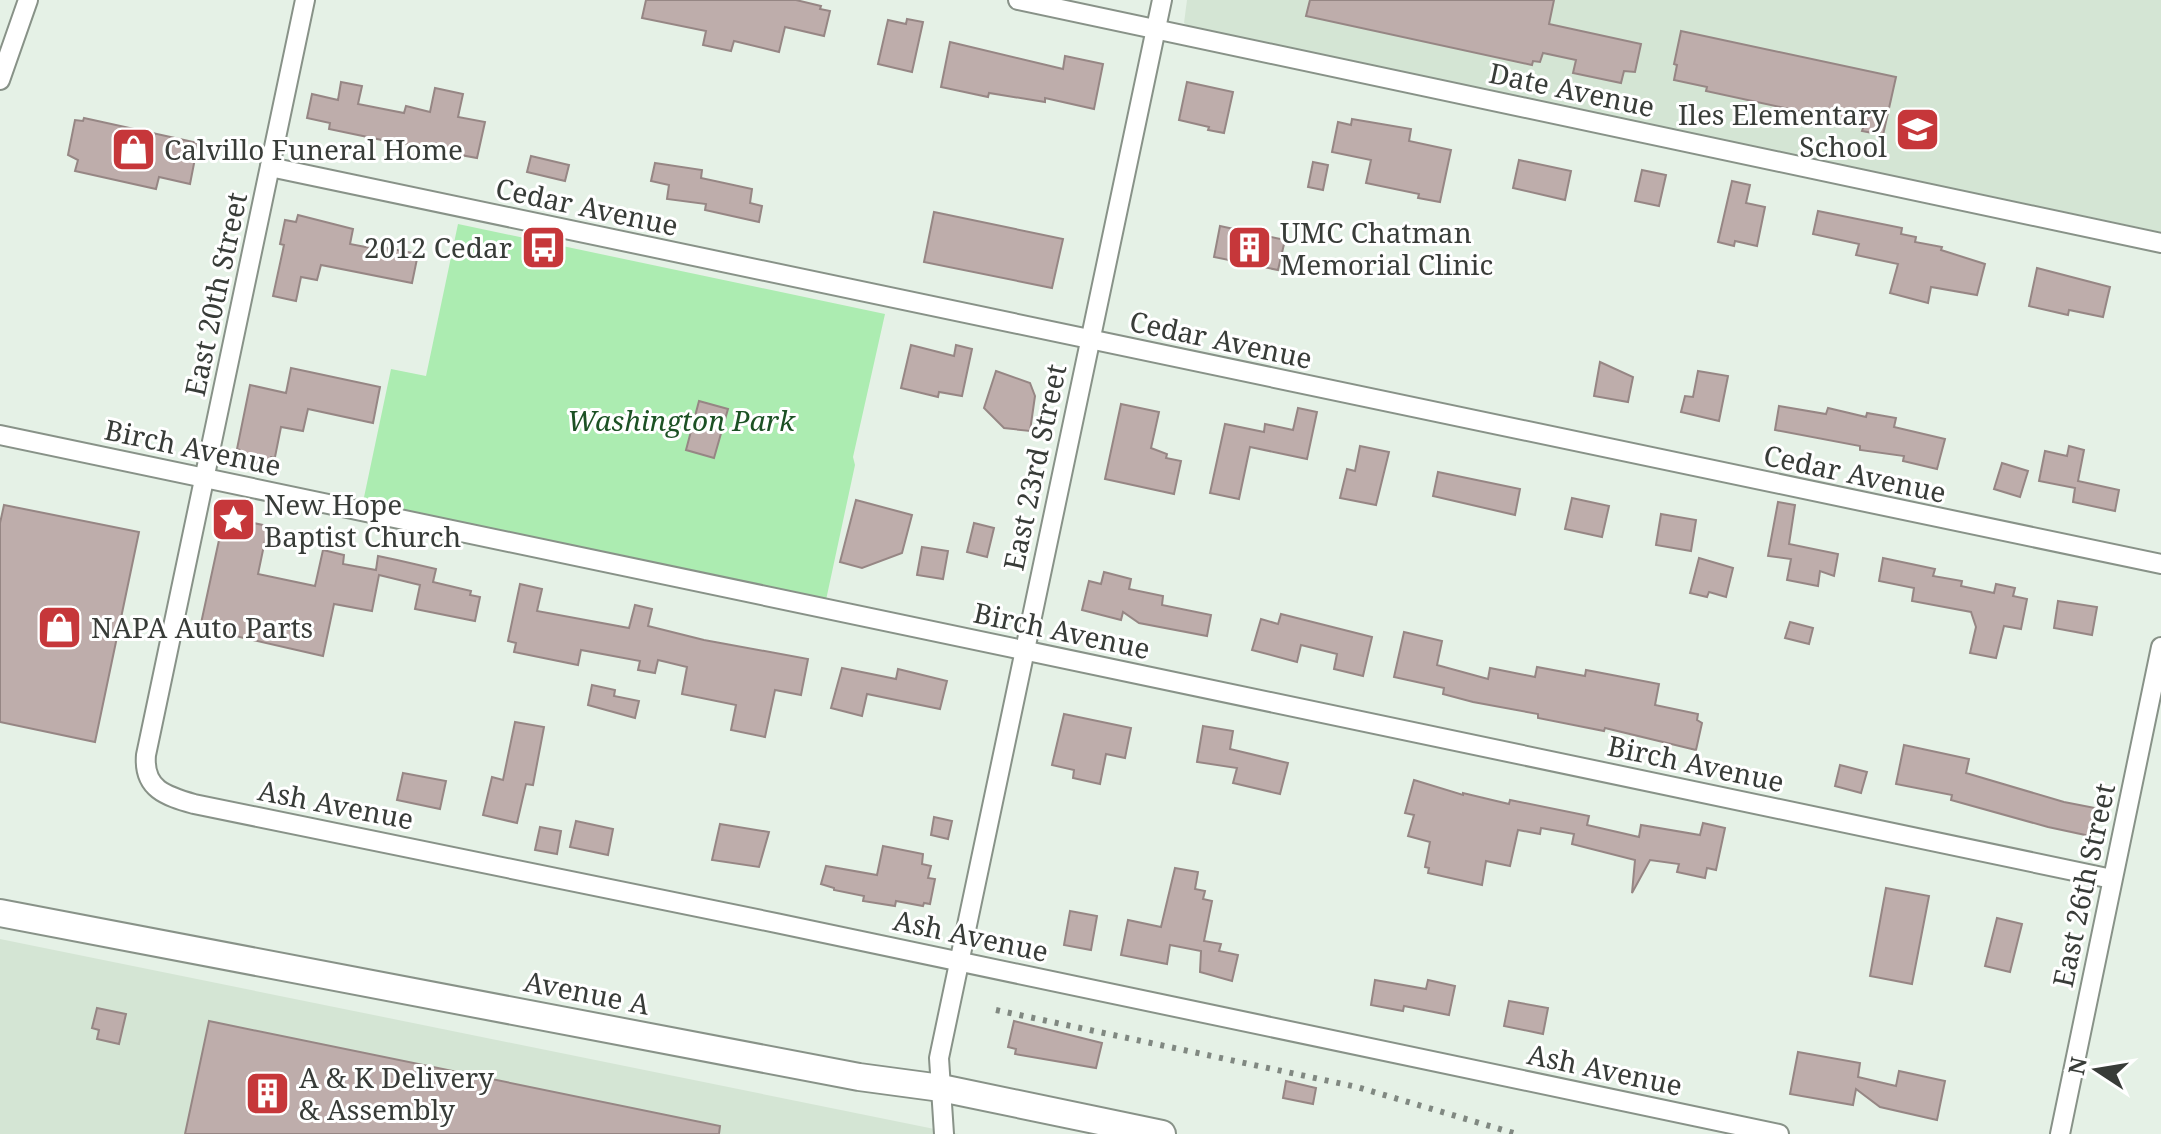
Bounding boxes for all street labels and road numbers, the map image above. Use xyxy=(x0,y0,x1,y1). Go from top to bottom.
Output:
street label: Date Avenue xyxy=(1486,53,1658,125)
street label: Cedar Avenue xyxy=(492,168,682,244)
street label: East 20th Street xyxy=(175,189,255,399)
street label: Cedar Avenue xyxy=(1126,301,1316,377)
street label: East 23rd Street xyxy=(994,360,1074,574)
street label: Birch Avenue xyxy=(101,410,285,484)
street label: Cedar Avenue xyxy=(1760,435,1950,511)
street label: Birch Avenue xyxy=(970,593,1154,667)
street label: Birch Avenue xyxy=(1604,726,1788,800)
street label: Ash Avenue xyxy=(255,770,417,838)
street label: East 26th Street xyxy=(2043,780,2123,990)
street label: Ash Avenue xyxy=(890,900,1052,970)
street label: Avenue A xyxy=(521,961,653,1023)
street label: Ash Avenue xyxy=(1524,1034,1686,1104)

